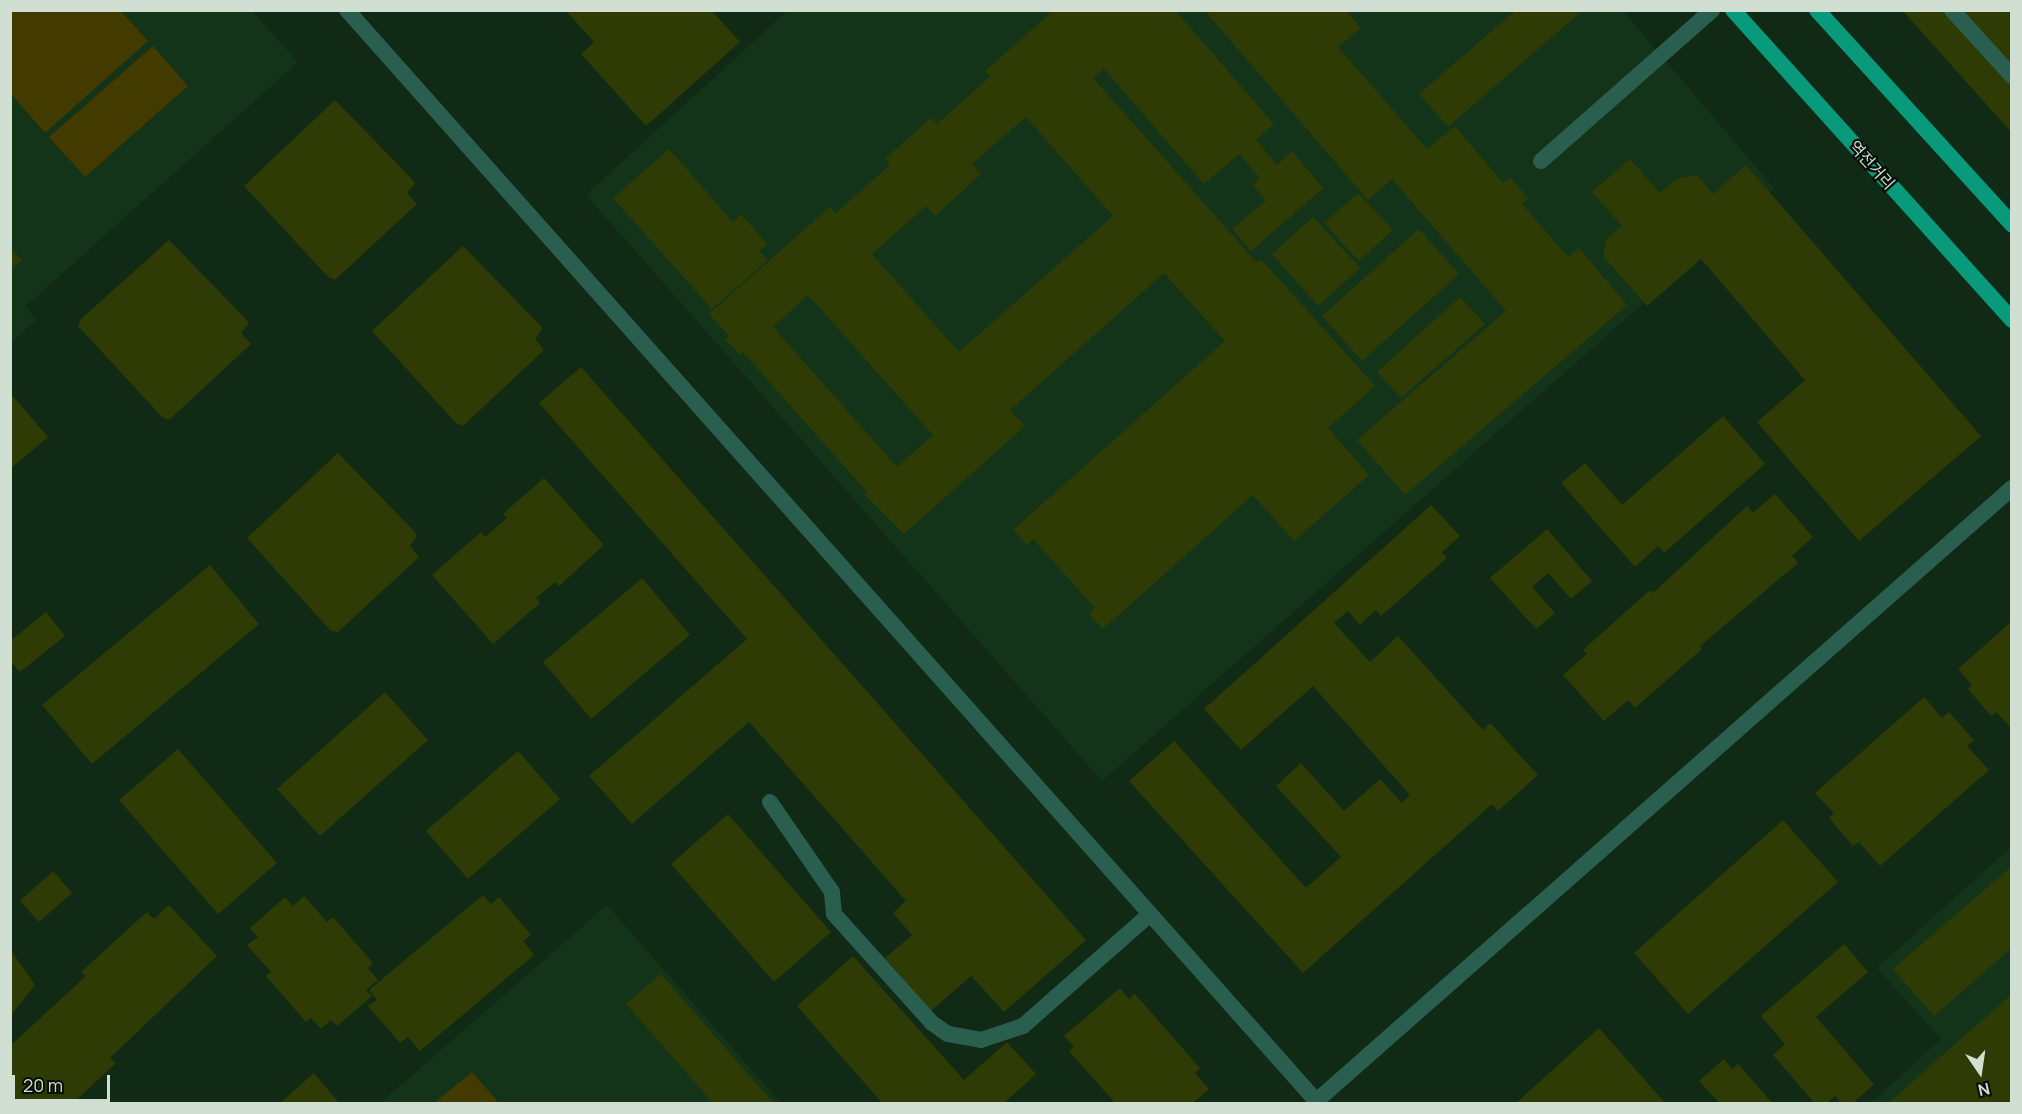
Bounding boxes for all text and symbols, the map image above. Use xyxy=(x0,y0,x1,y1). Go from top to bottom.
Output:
street label: 역전거리 xyxy=(1845,137,1899,193)
north arrow xyxy=(1950,1042,2010,1102)
scale bar xyxy=(15,1063,112,1101)
text: 20 m xyxy=(23,1073,63,1097)
text: N xyxy=(1976,1078,1992,1102)

